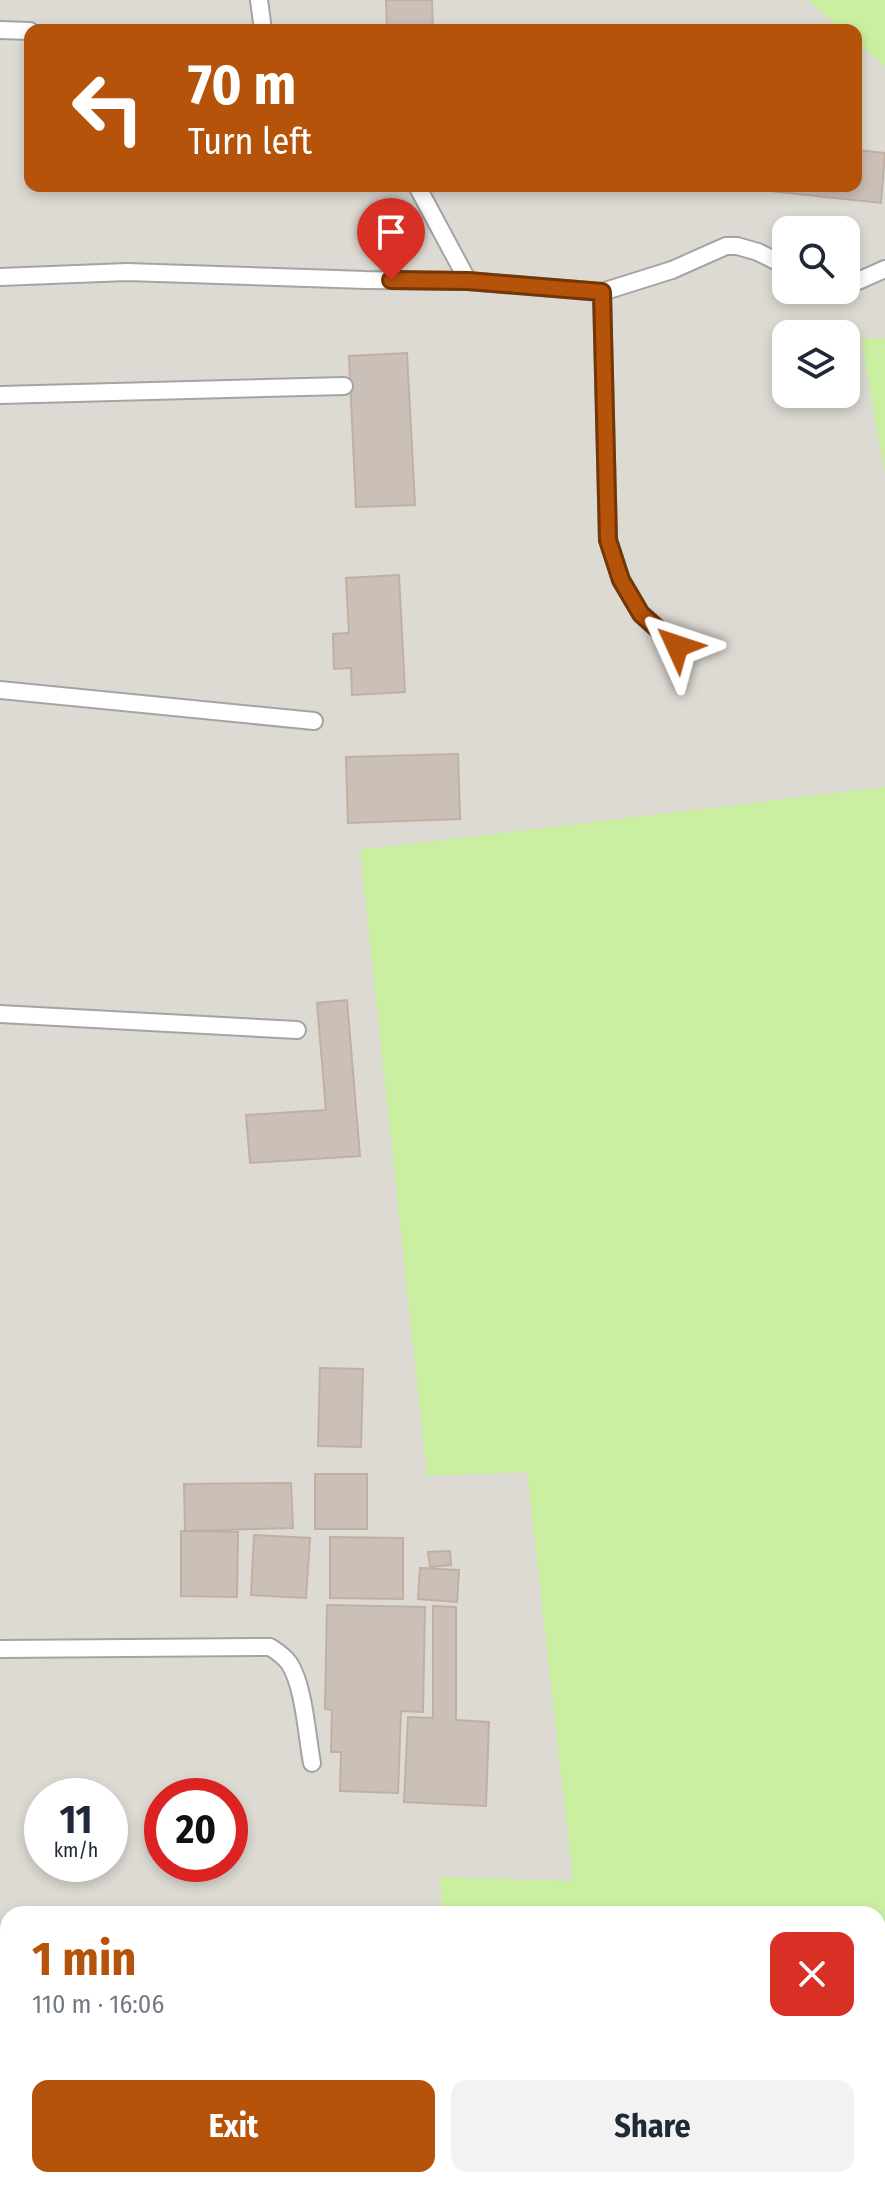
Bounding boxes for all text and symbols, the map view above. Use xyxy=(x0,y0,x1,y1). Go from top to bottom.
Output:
text: 70 m xyxy=(188,52,296,119)
icon: left xyxy=(56,56,160,160)
text: Turn left xyxy=(188,120,312,164)
pin xyxy=(357,198,425,280)
icon: arrive xyxy=(369,210,413,254)
map controls xyxy=(772,216,860,408)
button: search xyxy=(772,216,860,304)
button: layers xyxy=(772,320,860,408)
position arrow xyxy=(635,604,719,688)
speed limit sign: 20 xyxy=(144,1778,248,1882)
text: 11 xyxy=(59,1796,93,1844)
text: km/h xyxy=(54,1838,98,1862)
text: 1 min xyxy=(32,1930,137,1988)
button: close xyxy=(770,1932,854,2016)
text: 110 m · 16:06 xyxy=(32,1989,164,2020)
button: Exit xyxy=(32,2080,435,2172)
button: Share xyxy=(451,2080,854,2172)

